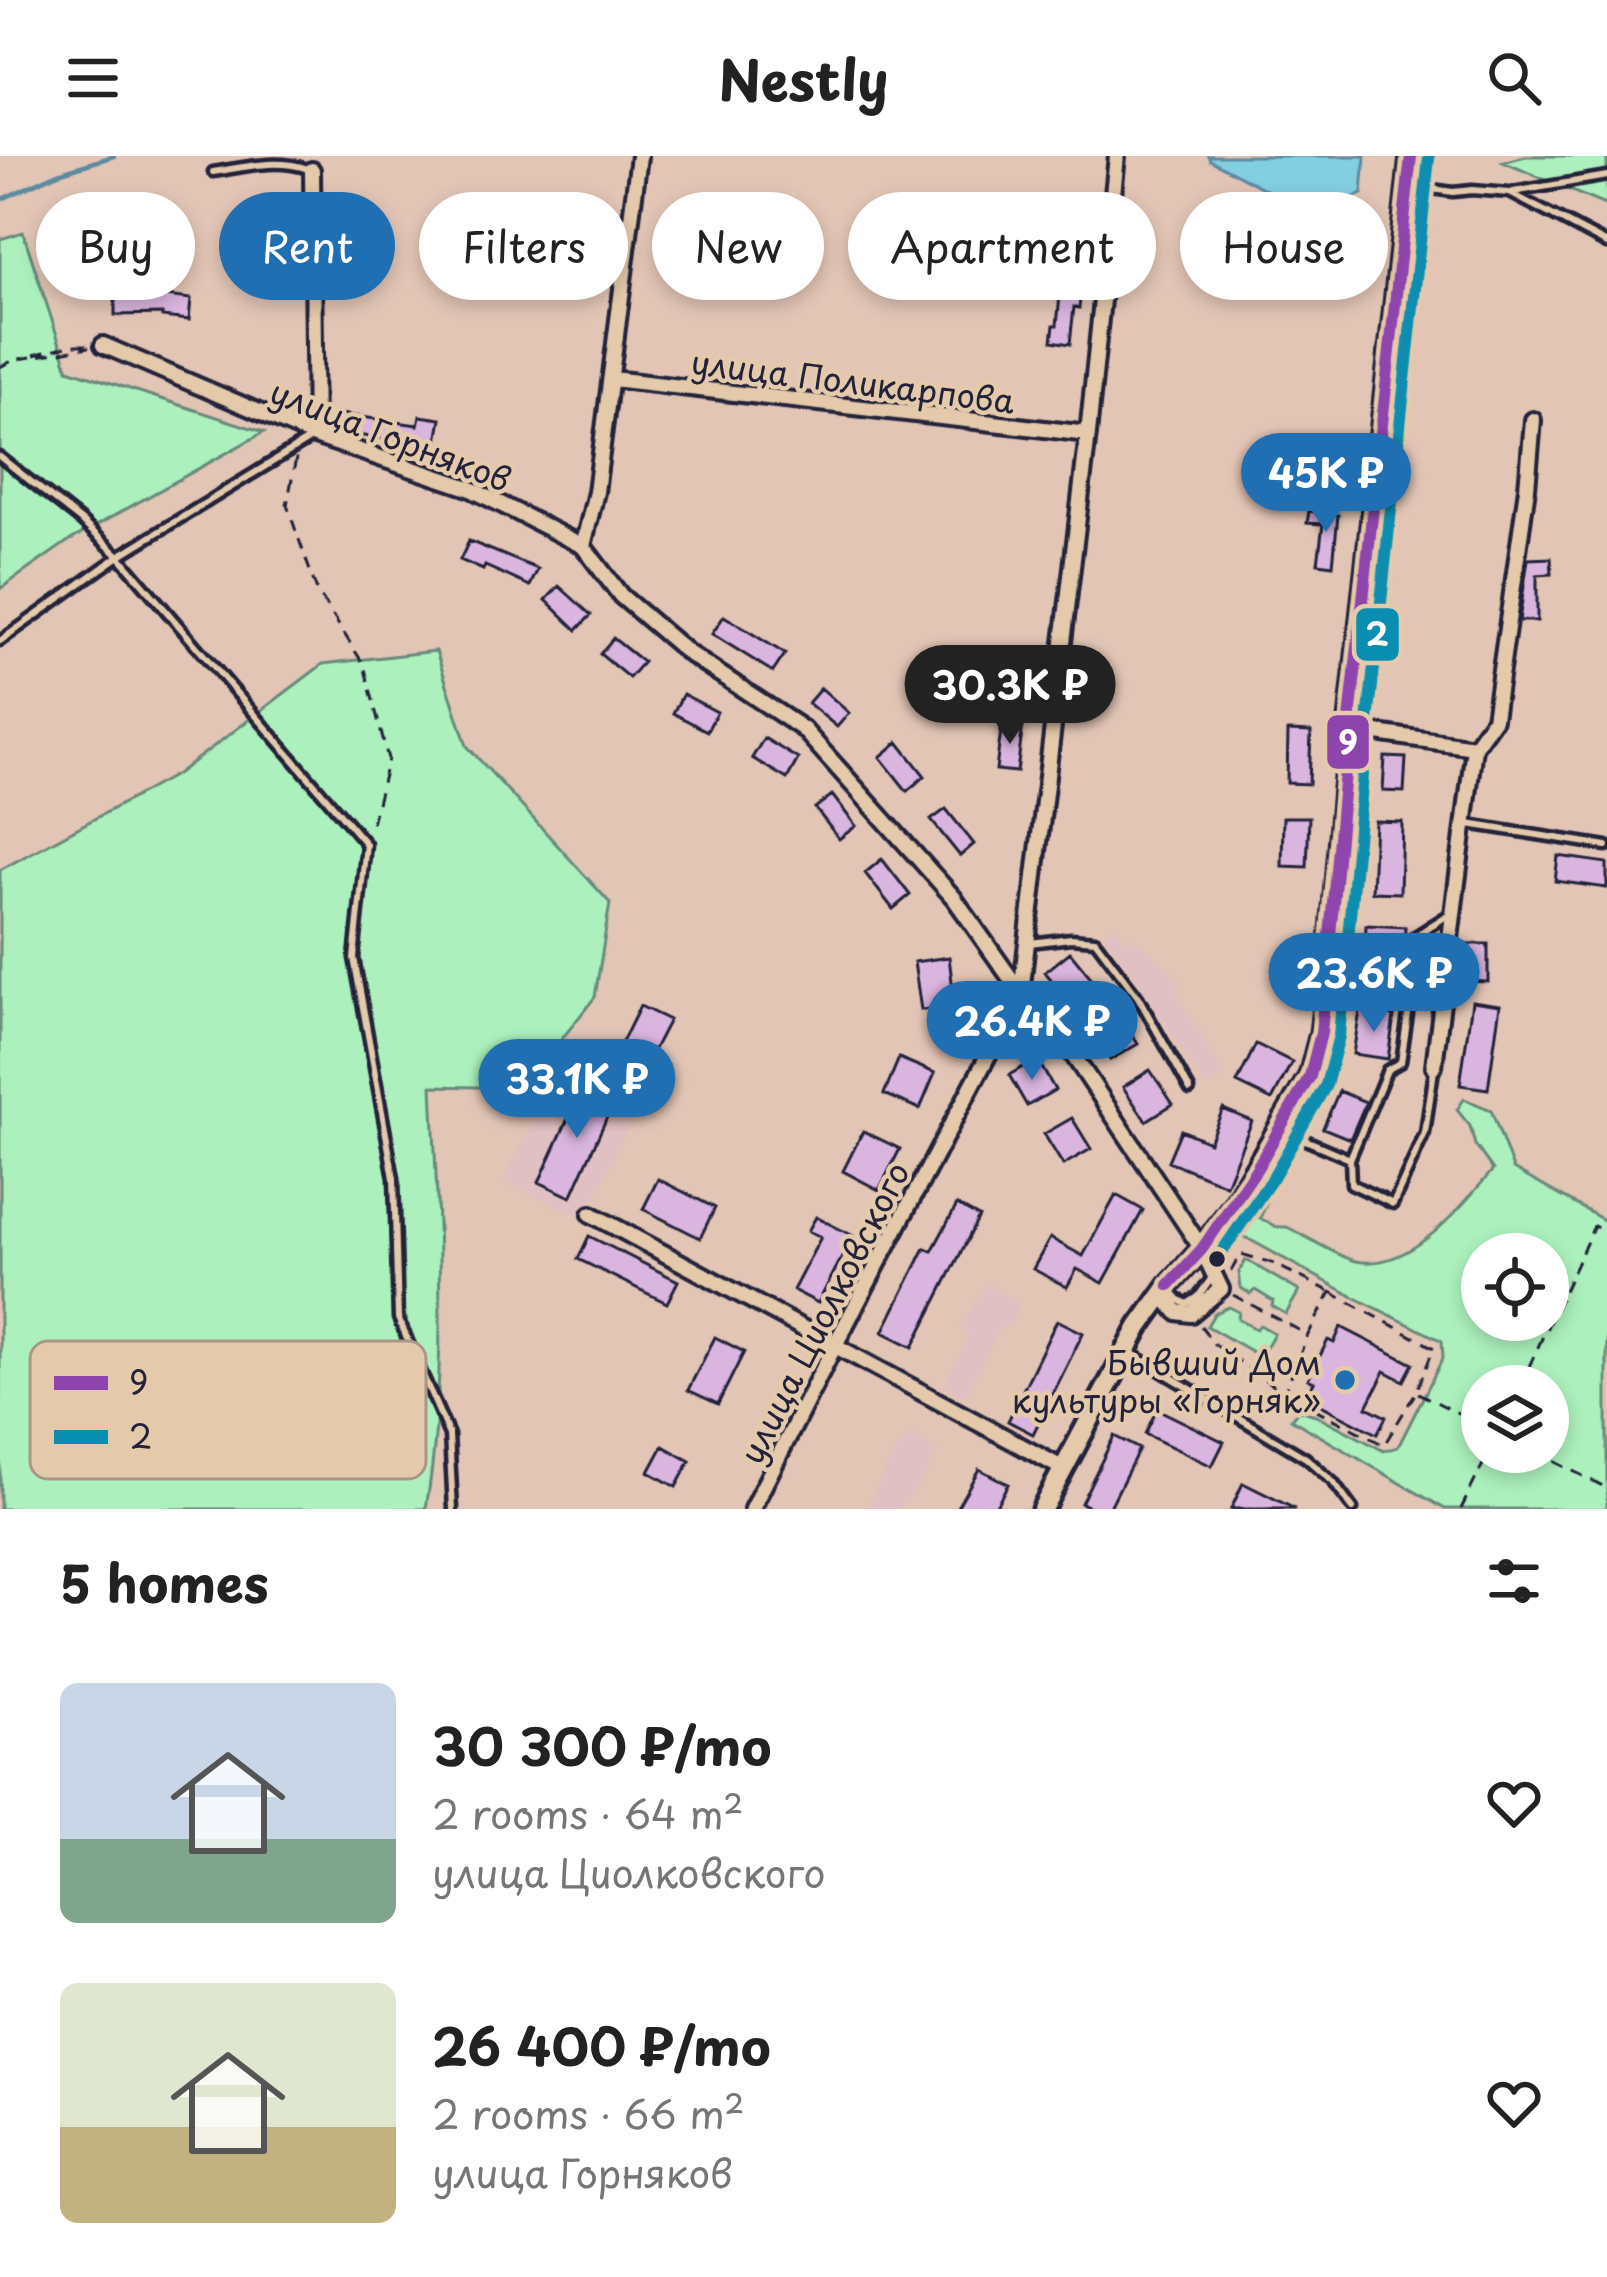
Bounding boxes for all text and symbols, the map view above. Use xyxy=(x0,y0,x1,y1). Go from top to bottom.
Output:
text: Nestly xyxy=(718,38,889,119)
icon: menu xyxy=(60,45,126,111)
icon: search xyxy=(1481,45,1547,111)
chip: Buy xyxy=(36,192,195,300)
chip: Rent xyxy=(219,192,395,300)
chip: Filters xyxy=(419,192,628,300)
chip: New xyxy=(652,192,824,300)
chip: Apartment xyxy=(848,192,1156,300)
chip: House xyxy=(1180,192,1388,300)
street label: улица Поликарпова xyxy=(688,335,1018,425)
street label: улица Горняков xyxy=(263,365,519,503)
pin: 45K ₽ xyxy=(1242,433,1410,535)
text: 45K ₽ xyxy=(1268,442,1384,501)
line badge: 2 xyxy=(1354,606,1401,663)
text: 2 xyxy=(1365,607,1389,657)
pin: 30.3K ₽ xyxy=(899,645,1121,747)
text: 30.3K ₽ xyxy=(932,654,1088,713)
line badge: 9 xyxy=(1325,713,1371,771)
text: 9 xyxy=(1338,715,1358,765)
pin: 23.6K ₽ xyxy=(1263,933,1485,1035)
text: 23.6K ₽ xyxy=(1296,942,1452,1001)
pin: 26.4K ₽ xyxy=(921,981,1143,1083)
text: 26.4K ₽ xyxy=(954,990,1110,1049)
pin: 33.1K ₽ xyxy=(466,1039,688,1141)
text: 33.1K ₽ xyxy=(505,1048,649,1107)
street label: улица Циолковского xyxy=(725,1152,921,1472)
map controls xyxy=(1461,1233,1569,1473)
button: locate xyxy=(1461,1233,1569,1341)
unlabelled marker xyxy=(1206,1248,1228,1270)
place label: Бывший Дом культуры «Горняк» xyxy=(1012,1336,1321,1424)
legend xyxy=(30,1341,426,1479)
text: 9 xyxy=(129,1356,148,1406)
button: layers xyxy=(1461,1365,1569,1473)
marker: Бывший Дом культуры «Горняк» xyxy=(1332,1367,1358,1393)
text: 2 xyxy=(129,1410,152,1460)
text: 5 homes xyxy=(60,1543,269,1620)
icon: filters xyxy=(1481,1548,1547,1614)
text: 30 300 ₽/mo xyxy=(432,1706,771,1783)
icon: home xyxy=(156,1731,300,1875)
icon: heart xyxy=(1481,1770,1547,1836)
text: 2 rooms · 64 m² xyxy=(432,1783,744,1842)
text: улица Циолковского xyxy=(432,1842,826,1901)
text: 26 400 ₽/mo xyxy=(432,2006,771,2083)
icon: home xyxy=(156,2031,300,2175)
icon: heart xyxy=(1481,2070,1547,2136)
text: 2 rooms · 66 m² xyxy=(432,2083,745,2142)
text: улица Горняков xyxy=(432,2142,733,2201)

